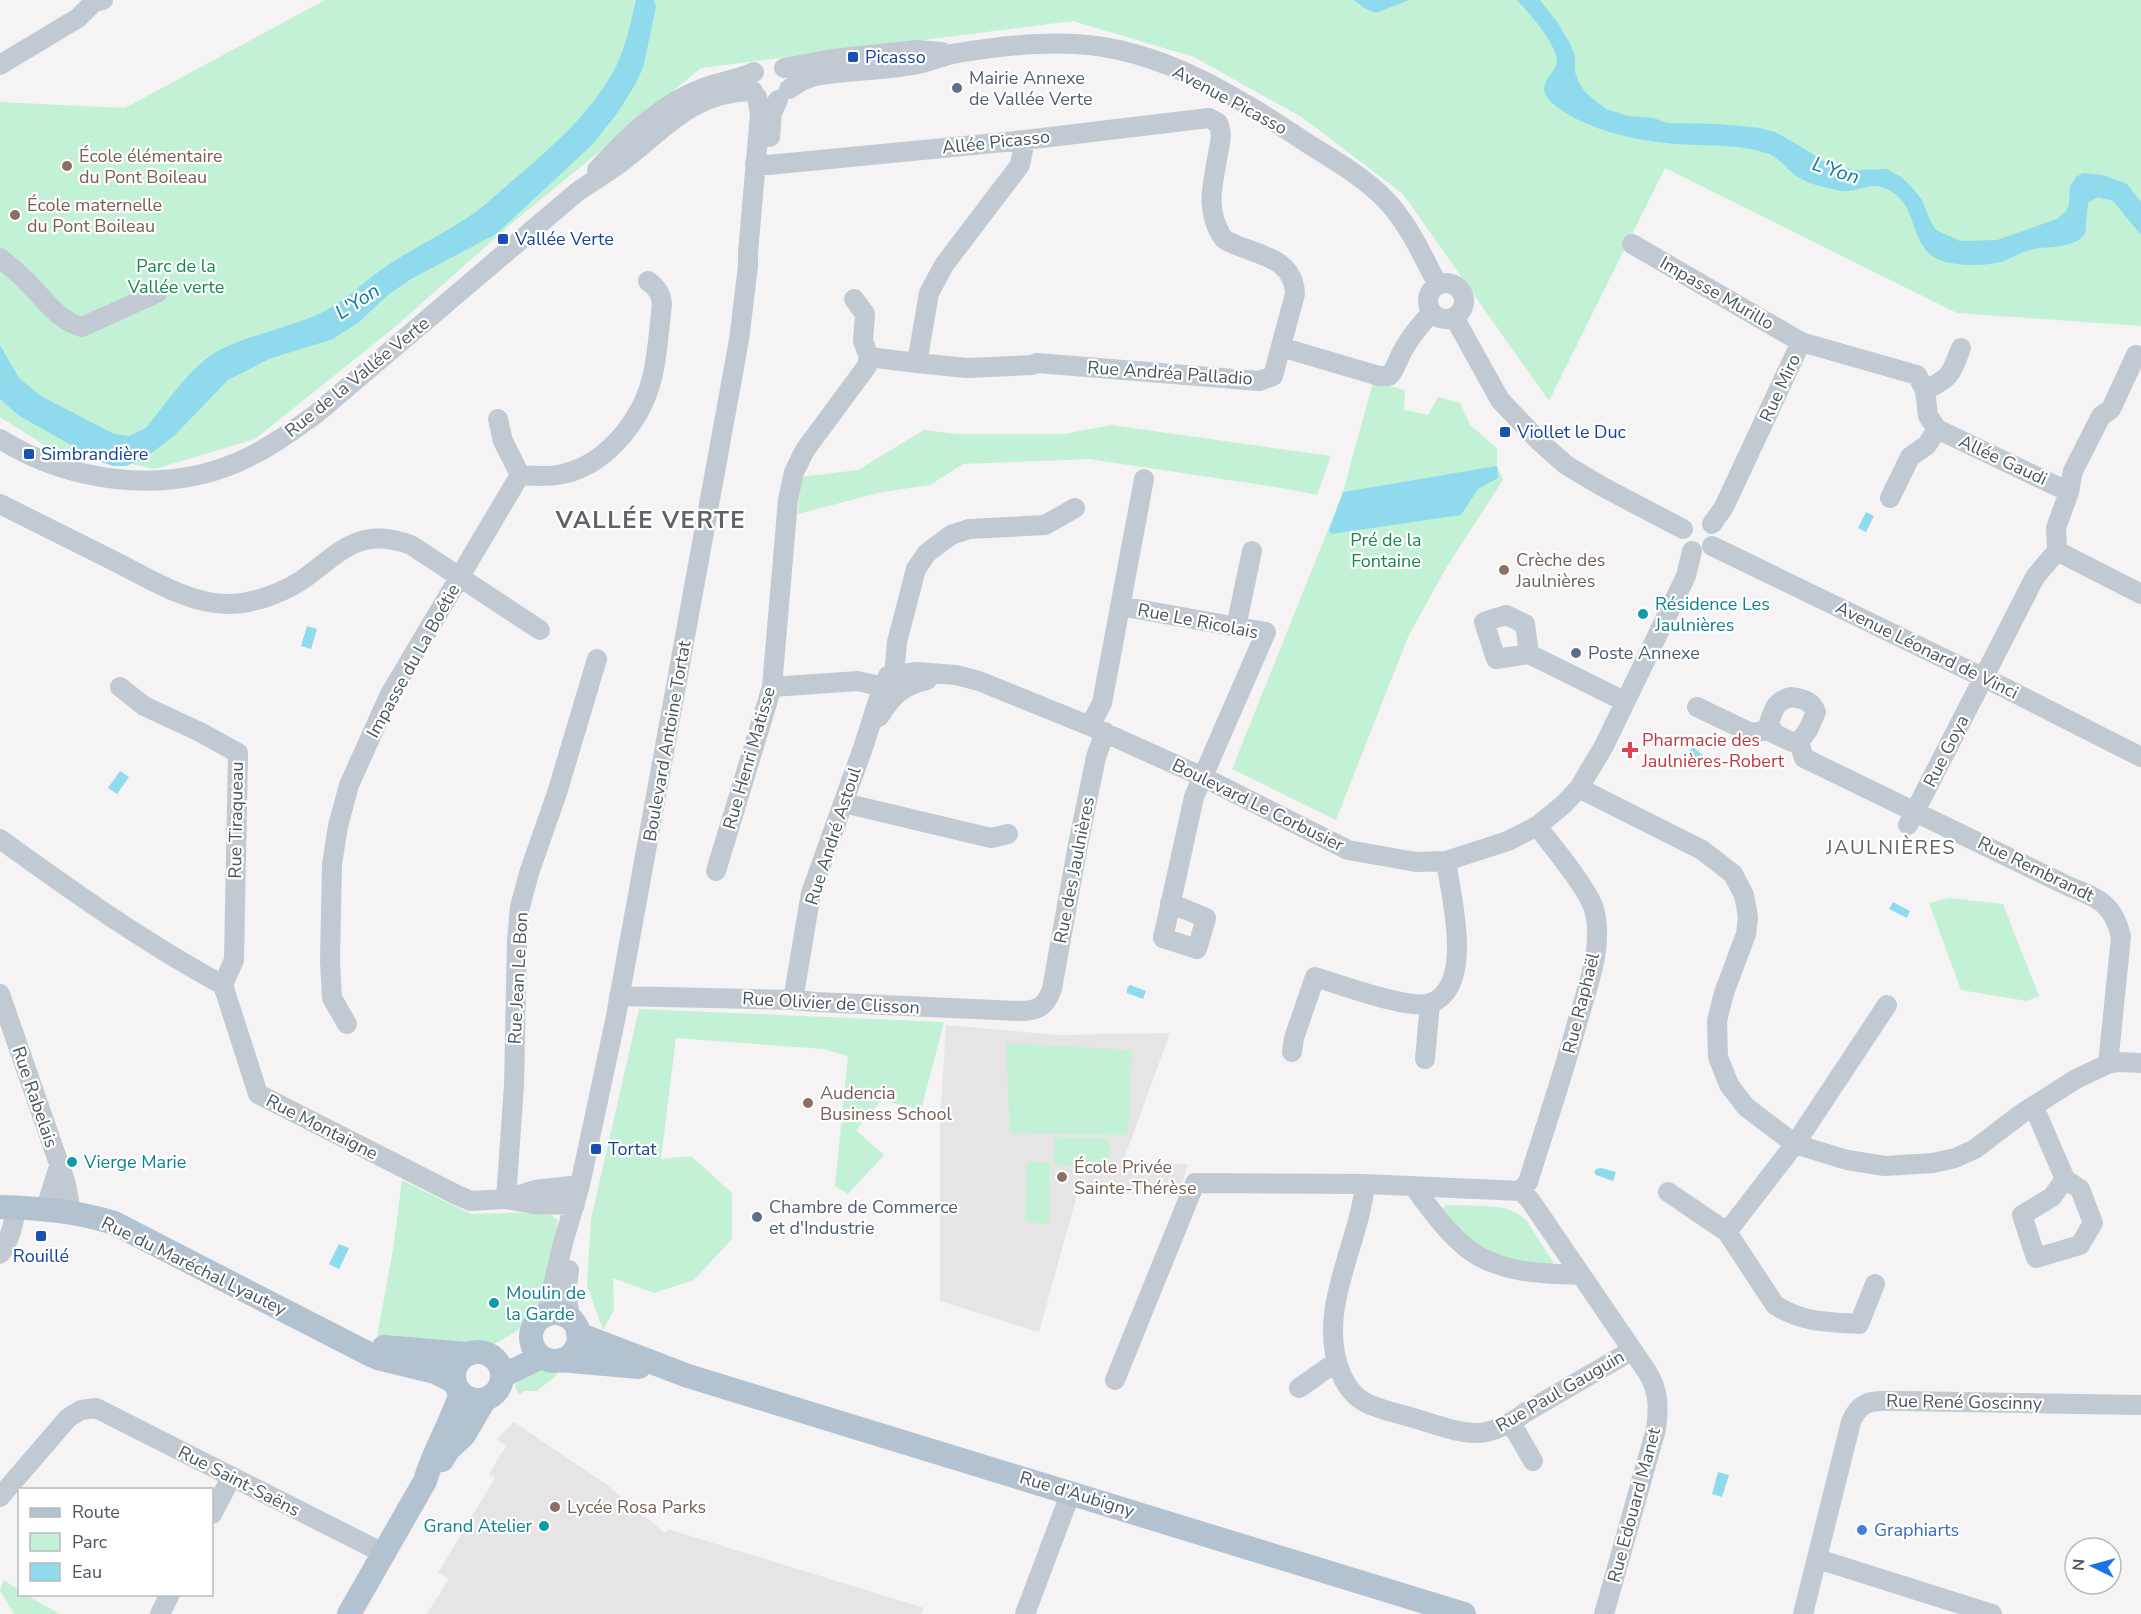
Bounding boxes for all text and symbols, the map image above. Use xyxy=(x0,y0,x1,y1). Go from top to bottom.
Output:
place label: Picasso xyxy=(865,45,926,69)
marker: Picasso xyxy=(846,50,860,64)
street label: Avenue Picasso xyxy=(1168,60,1292,140)
place label: Mairie Annexe de Vallée Verte xyxy=(969,66,1093,111)
marker: Mairie Annexe de Vallée Verte xyxy=(950,81,964,95)
street label: Allée Picasso xyxy=(941,124,1051,160)
place label: École élémentaire du Pont Boileau xyxy=(79,144,223,189)
water label: L'Yon xyxy=(1809,150,1863,191)
marker: École élémentaire du Pont Boileau xyxy=(60,159,74,173)
place label: École maternelle du Pont Boileau xyxy=(27,193,162,238)
marker: École maternelle du Pont Boileau xyxy=(8,208,22,222)
place label: Vallée Verte xyxy=(514,227,614,251)
marker: Vallée Verte xyxy=(496,232,510,246)
street label: Impasse Murillo xyxy=(1655,251,1779,335)
park label: Parc de la Vallée verte xyxy=(127,254,224,299)
water label: L'Yon xyxy=(330,277,385,326)
street label: Rue de la Vallée Verte xyxy=(280,311,434,443)
street label: Rue Miro xyxy=(1754,350,1806,426)
street label: Rue Andréa Palladio xyxy=(1087,355,1253,391)
place label: Viollet le Duc xyxy=(1516,420,1626,444)
marker: Viollet le Duc xyxy=(1498,425,1512,439)
street label: Allée Gaudi xyxy=(1955,429,2051,491)
place label: Simbrandière xyxy=(41,442,148,466)
marker: Simbrandière xyxy=(22,447,36,461)
district label: VALLÉE VERTE xyxy=(555,504,746,536)
park label: Pré de la Fontaine xyxy=(1350,528,1422,573)
place label: Crèche des Jaulnières xyxy=(1515,548,1606,593)
marker: Crèche des Jaulnières xyxy=(1497,563,1511,577)
street label: Impasse du La Boétie xyxy=(361,580,465,742)
place label: Résidence Les Jaulnières xyxy=(1654,592,1770,637)
street label: Avenue Léonard de Vinci xyxy=(1832,595,2022,705)
street label: Rue Le Ricolais xyxy=(1136,598,1260,644)
marker: Résidence Les Jaulnières xyxy=(1636,607,1650,621)
street label: Boulevard Antoine Tortat xyxy=(637,638,697,843)
place label: Poste Annexe xyxy=(1588,641,1700,665)
marker: Poste Annexe xyxy=(1569,646,1583,660)
street label: Rue Henri Matisse xyxy=(717,684,781,832)
street label: Rue Goya xyxy=(1918,711,1974,791)
place label: Pharmacie des Jaulnières-Robert xyxy=(1641,728,1785,773)
marker: Pharmacie des Jaulnières-Robert xyxy=(1623,743,1637,757)
street label: Boulevard Le Corbusier xyxy=(1168,753,1348,857)
street label: Rue Tiraqueau xyxy=(223,761,249,879)
street label: Rue André Astoul xyxy=(799,763,867,908)
street label: Rue des Jaulnières xyxy=(1048,795,1100,945)
street label: Rue Rembrandt xyxy=(1974,830,2099,908)
district label: JAULNIÈRES xyxy=(1825,834,1956,861)
street label: Rue Jean Le Bon xyxy=(503,911,533,1045)
street label: Rue Raphaël xyxy=(1557,949,1605,1056)
street label: Rue Olivier de Clisson xyxy=(742,986,920,1020)
street label: Rue Rabelais xyxy=(6,1043,64,1151)
place label: Audencia Business School xyxy=(820,1081,952,1126)
street label: Rue Montaigne xyxy=(262,1089,382,1165)
marker: Audencia Business School xyxy=(801,1096,815,1110)
place label: Tortat xyxy=(608,1137,657,1161)
marker: Tortat xyxy=(589,1142,603,1156)
place label: Vierge Marie xyxy=(83,1150,186,1174)
marker: Vierge Marie xyxy=(65,1155,79,1169)
place label: École Privée Sainte-Thérèse xyxy=(1074,1155,1197,1200)
marker: École Privée Sainte-Thérèse xyxy=(1055,1170,1069,1184)
place label: Chambre de Commerce et d'Industrie xyxy=(769,1195,958,1240)
marker: Chambre de Commerce et d'Industrie xyxy=(750,1210,764,1224)
street label: Rue du Maréchal Lyautey xyxy=(97,1211,291,1322)
marker: Rouillé xyxy=(34,1229,48,1243)
place label: Rouillé xyxy=(13,1244,69,1268)
place label: Moulin de la Garde xyxy=(506,1281,586,1326)
marker: Moulin de la Garde xyxy=(487,1296,501,1310)
street label: Rue Paul Gauguin xyxy=(1491,1344,1629,1438)
street label: Rue René Goscinny xyxy=(1886,1389,2043,1415)
street label: Rue Edouard Manet xyxy=(1602,1424,1666,1585)
street label: Rue Saint-Saëns xyxy=(174,1440,304,1522)
street label: Rue d'Aubigny xyxy=(1017,1465,1138,1523)
legend xyxy=(18,1488,213,1596)
place label: Lycée Rosa Parks xyxy=(567,1495,706,1519)
text: Route xyxy=(72,1500,120,1524)
marker: Lycée Rosa Parks xyxy=(548,1500,562,1514)
place label: Grand Atelier xyxy=(423,1514,533,1538)
place label: Graphiarts xyxy=(1874,1518,1959,1542)
marker: Grand Atelier xyxy=(537,1519,551,1533)
marker: Graphiarts xyxy=(1855,1523,1869,1537)
text: Parc xyxy=(72,1530,107,1554)
north arrow xyxy=(2063,1536,2123,1596)
text: N xyxy=(2068,1558,2091,1572)
text: Eau xyxy=(72,1560,102,1584)

